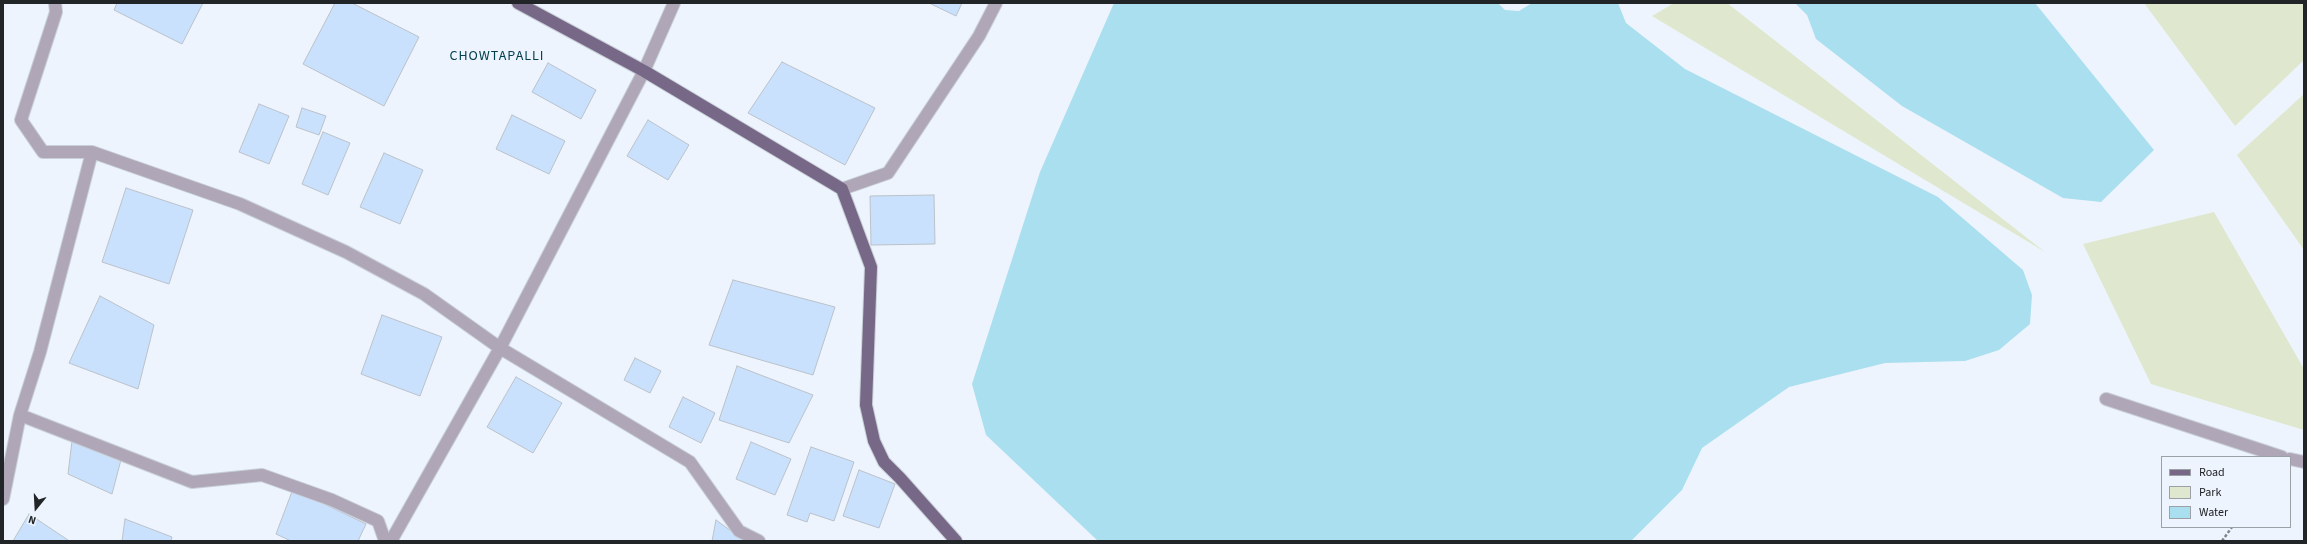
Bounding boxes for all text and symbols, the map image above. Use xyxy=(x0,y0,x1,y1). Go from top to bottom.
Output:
district label: CHOWTAPALLI xyxy=(449,49,545,65)
legend xyxy=(2161,456,2291,528)
text: Road xyxy=(2199,464,2225,481)
text: Park xyxy=(2199,484,2221,501)
north arrow xyxy=(16,488,56,528)
text: Water xyxy=(2199,504,2228,521)
text: N xyxy=(26,512,38,528)

